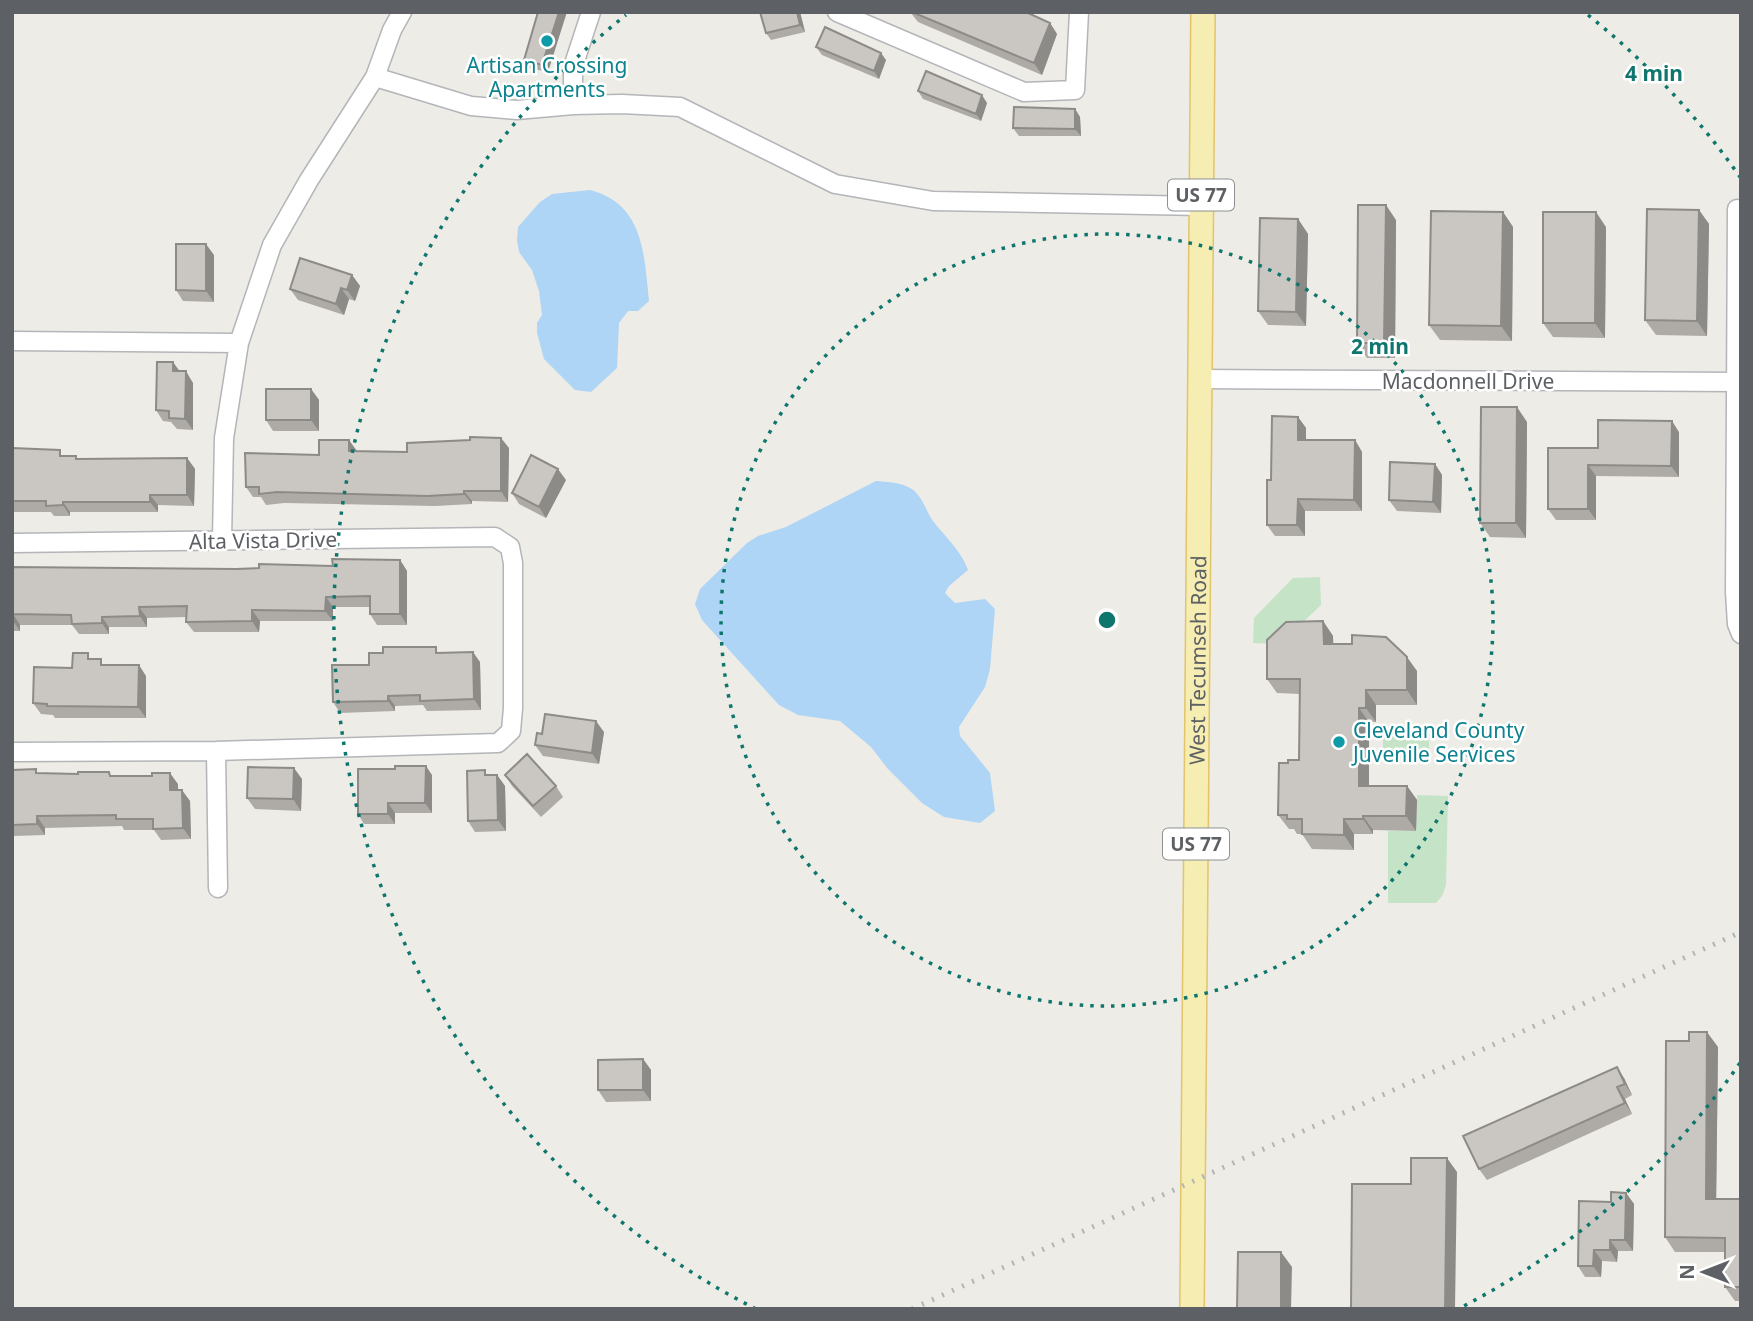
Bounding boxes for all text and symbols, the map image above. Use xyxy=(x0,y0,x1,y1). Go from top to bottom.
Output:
marker: Artisan Crossing Apartments xyxy=(539,33,555,49)
place label: Artisan Crossing Apartments xyxy=(466,51,628,103)
text: 4 min xyxy=(1625,59,1683,87)
road number: US 77 xyxy=(1168,180,1234,210)
text: 2 min xyxy=(1351,332,1409,360)
street label: Macdonnell Drive xyxy=(1382,367,1554,395)
street label: Alta Vista Drive xyxy=(189,525,337,555)
street label: West Tecumseh Road xyxy=(1183,555,1212,765)
centre of rings xyxy=(1095,608,1119,632)
place label: Cleveland County Juvenile Services xyxy=(1351,716,1525,768)
marker: Cleveland County Juvenile Services xyxy=(1331,734,1347,750)
road number: US 77 xyxy=(1163,828,1229,860)
north arrow xyxy=(1669,1237,1739,1307)
text: N xyxy=(1674,1264,1700,1280)

